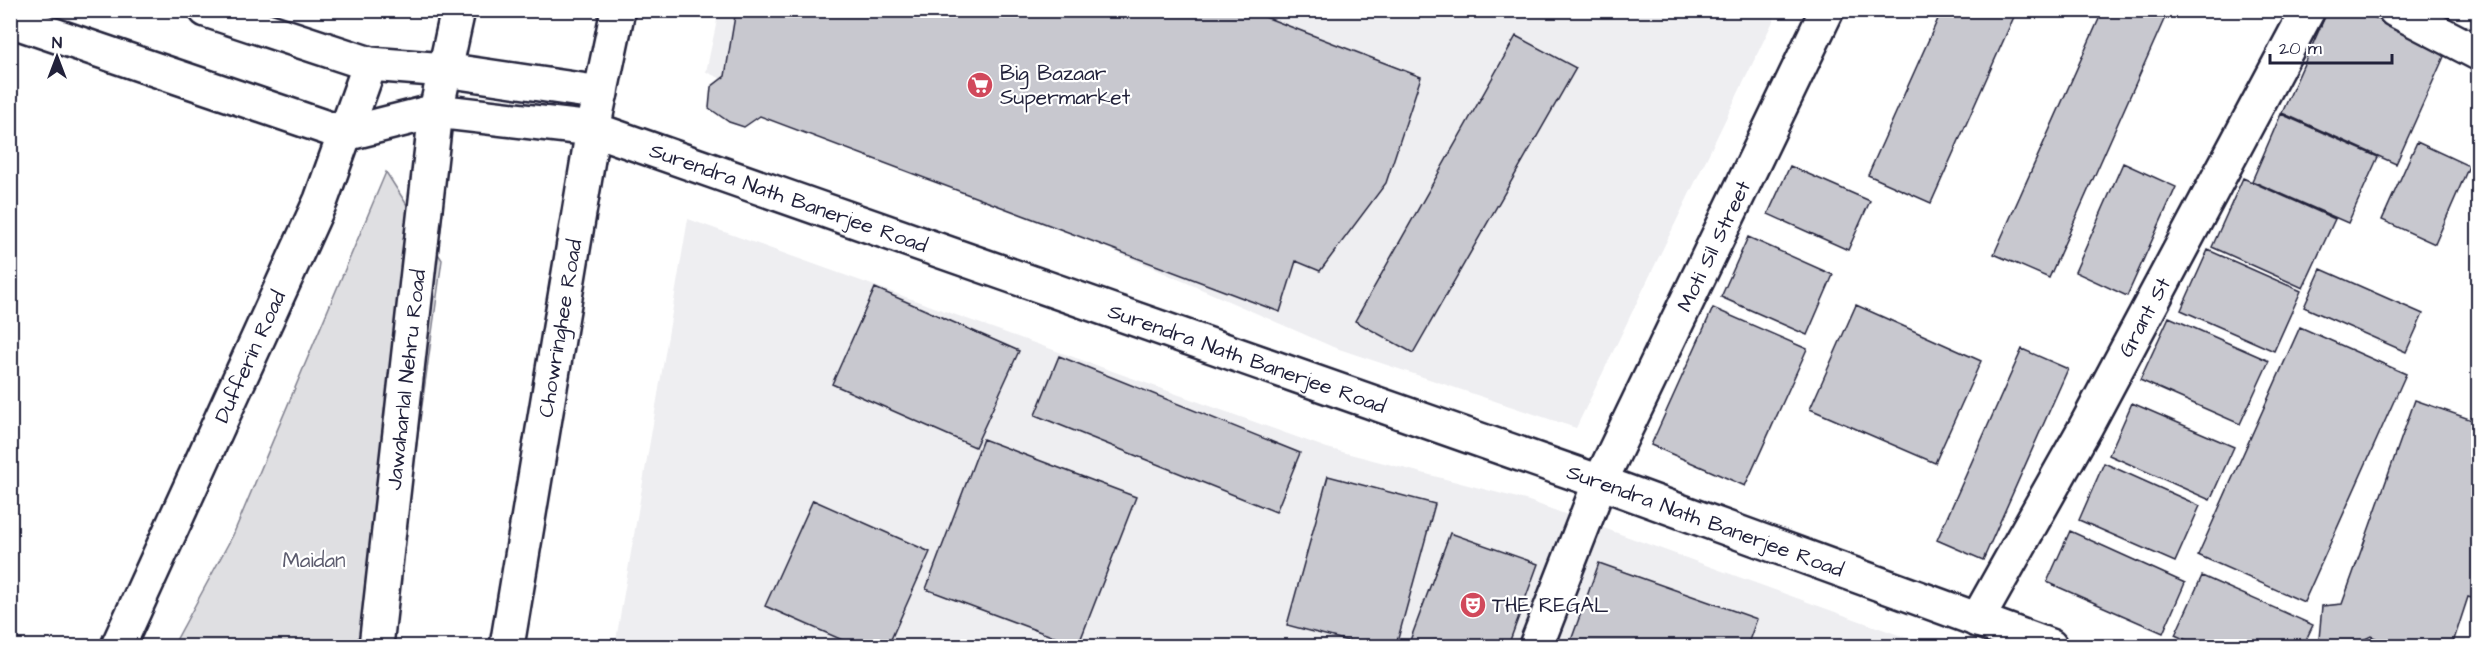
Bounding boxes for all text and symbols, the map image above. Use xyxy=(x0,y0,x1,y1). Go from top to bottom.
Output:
north arrow xyxy=(27,27,87,87)
scale bar xyxy=(2270,27,2392,65)
text: N xyxy=(52,32,62,54)
text: 20 m xyxy=(2279,36,2322,61)
place label: Big Bazaar Supermarket xyxy=(1000,59,1131,113)
supermarket icon: Big Bazaar Supermarket xyxy=(965,70,995,100)
street label: Surendra Nath Banerjee Road xyxy=(646,135,932,260)
street label: Moti Sil Street xyxy=(1670,175,1758,316)
street label: Chowringhee Road xyxy=(531,237,589,420)
street label: Jawaharlal Nehru Road xyxy=(379,268,433,492)
street label: Grant St xyxy=(2111,272,2177,362)
street label: Dufferin Road xyxy=(207,285,293,427)
street label: Surendra Nath Banerjee Road xyxy=(1104,296,1390,420)
street label: Surendra Nath Banerjee Road xyxy=(1563,457,1848,584)
park label: Maidan xyxy=(282,546,346,575)
theatre icon: THE REGAL xyxy=(1458,590,1488,620)
place label: THE REGAL xyxy=(1492,591,1609,620)

